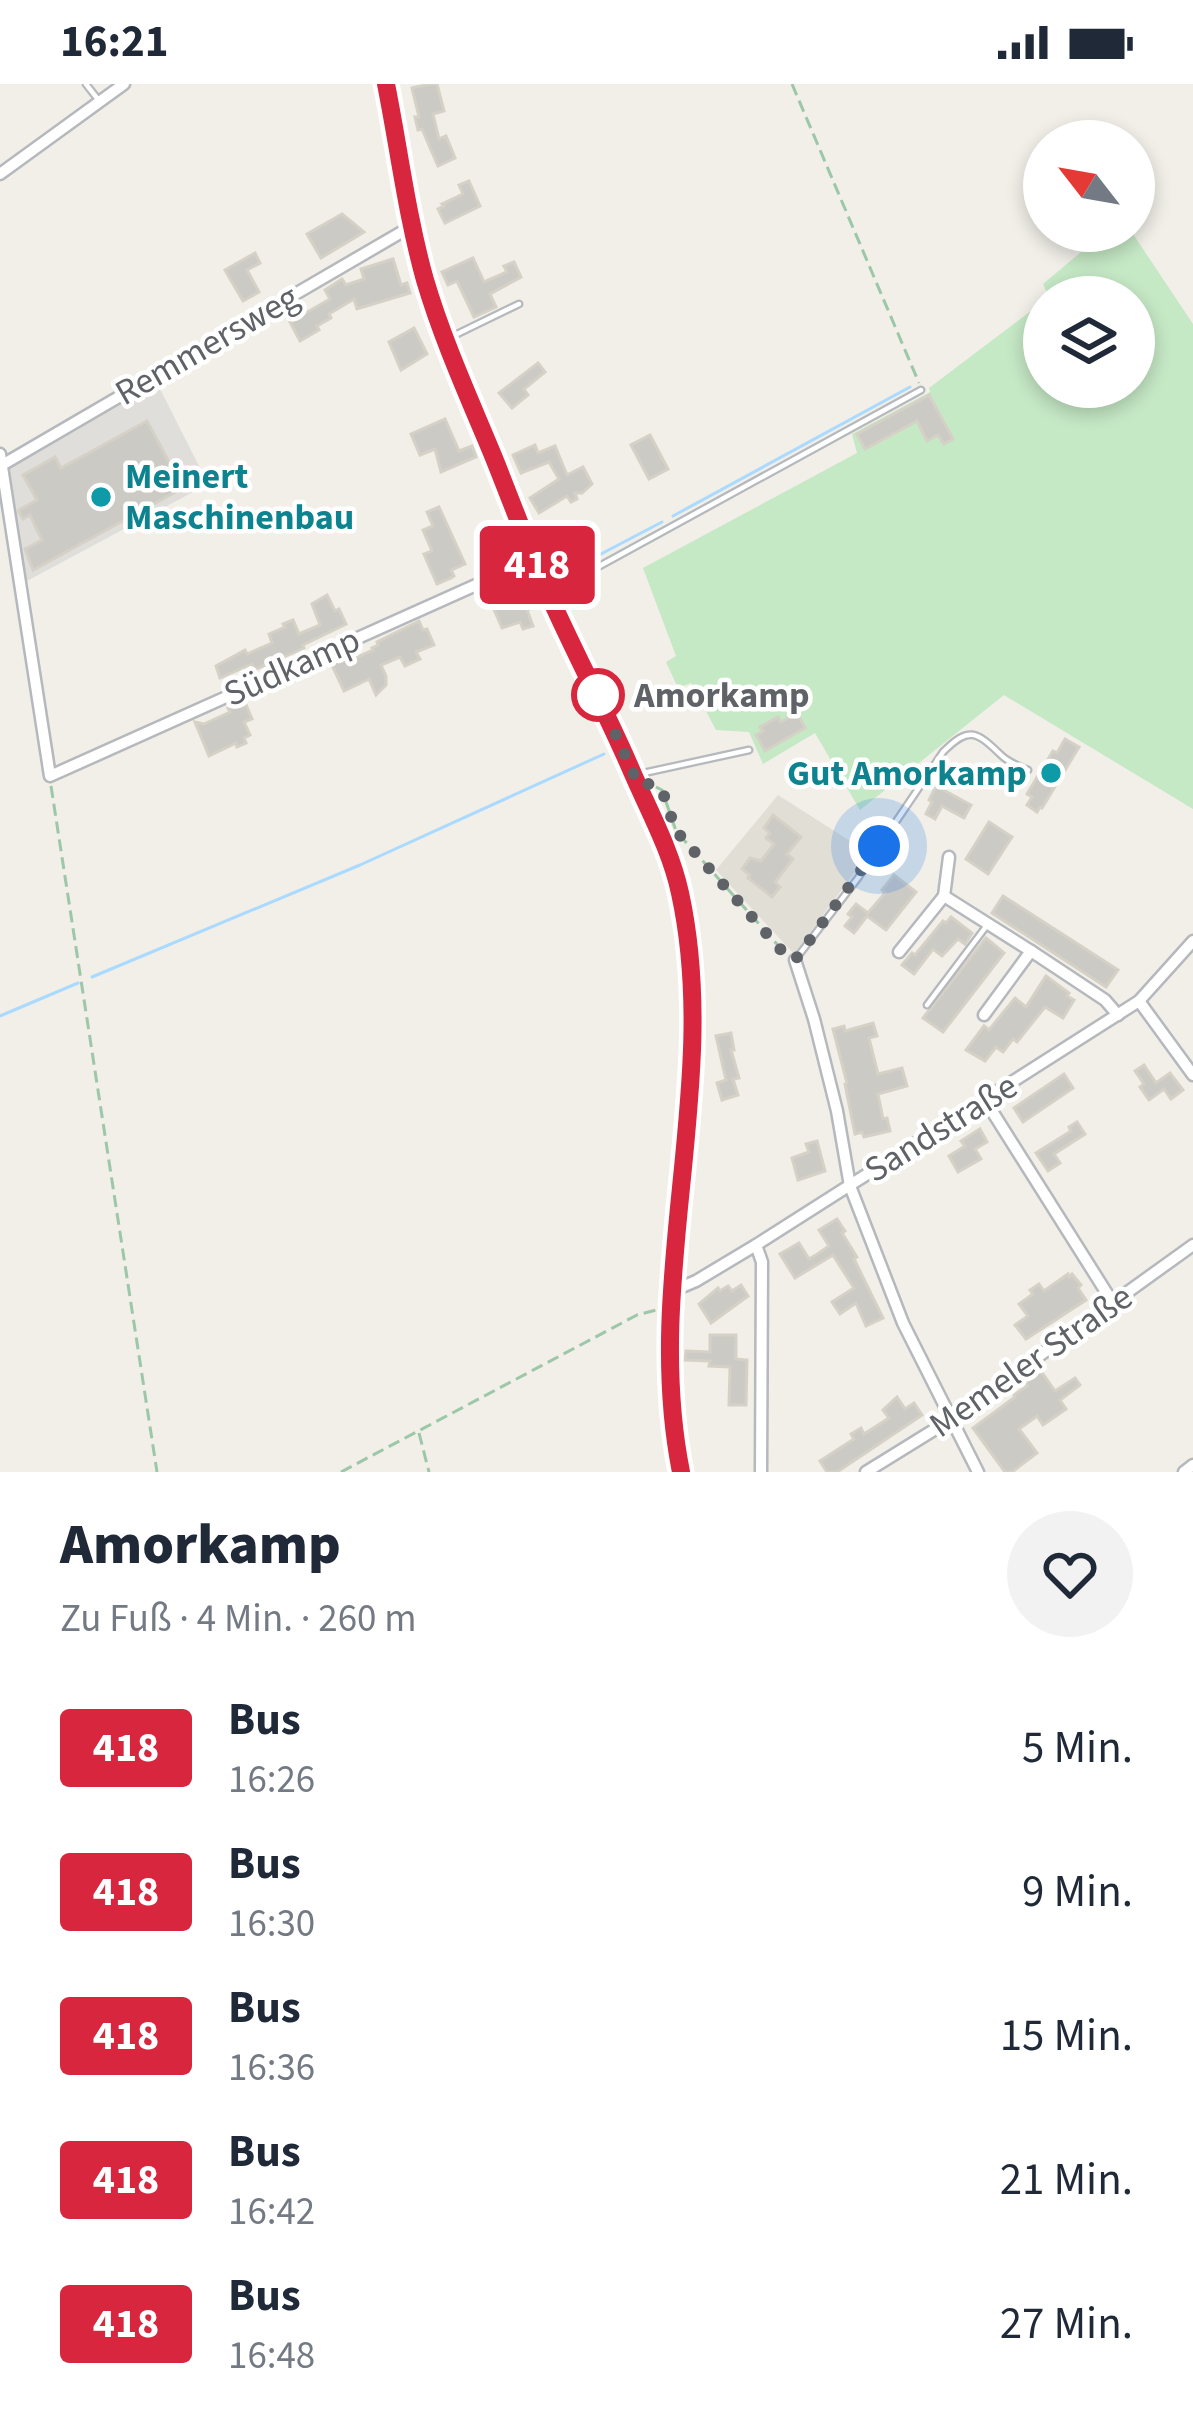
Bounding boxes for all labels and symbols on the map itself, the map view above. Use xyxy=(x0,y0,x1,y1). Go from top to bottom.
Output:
north arrow xyxy=(1023,120,1155,252)
street label: Remmersweg xyxy=(106,272,308,418)
place label: Meinert Maschinenbau xyxy=(125,451,354,543)
marker: Meinert Maschinenbau xyxy=(88,484,114,510)
line badge: 418 xyxy=(468,526,606,604)
street label: Südkamp xyxy=(216,614,368,720)
marker: Amorkamp xyxy=(573,670,623,720)
place label: Amorkamp xyxy=(633,670,810,721)
place label: Gut Amorkamp xyxy=(787,748,1027,799)
marker: Gut Amorkamp xyxy=(1038,760,1064,786)
your location xyxy=(849,816,909,876)
street label: Sandstraße xyxy=(855,1061,1027,1195)
street label: Memeler Straße xyxy=(919,1272,1143,1450)

